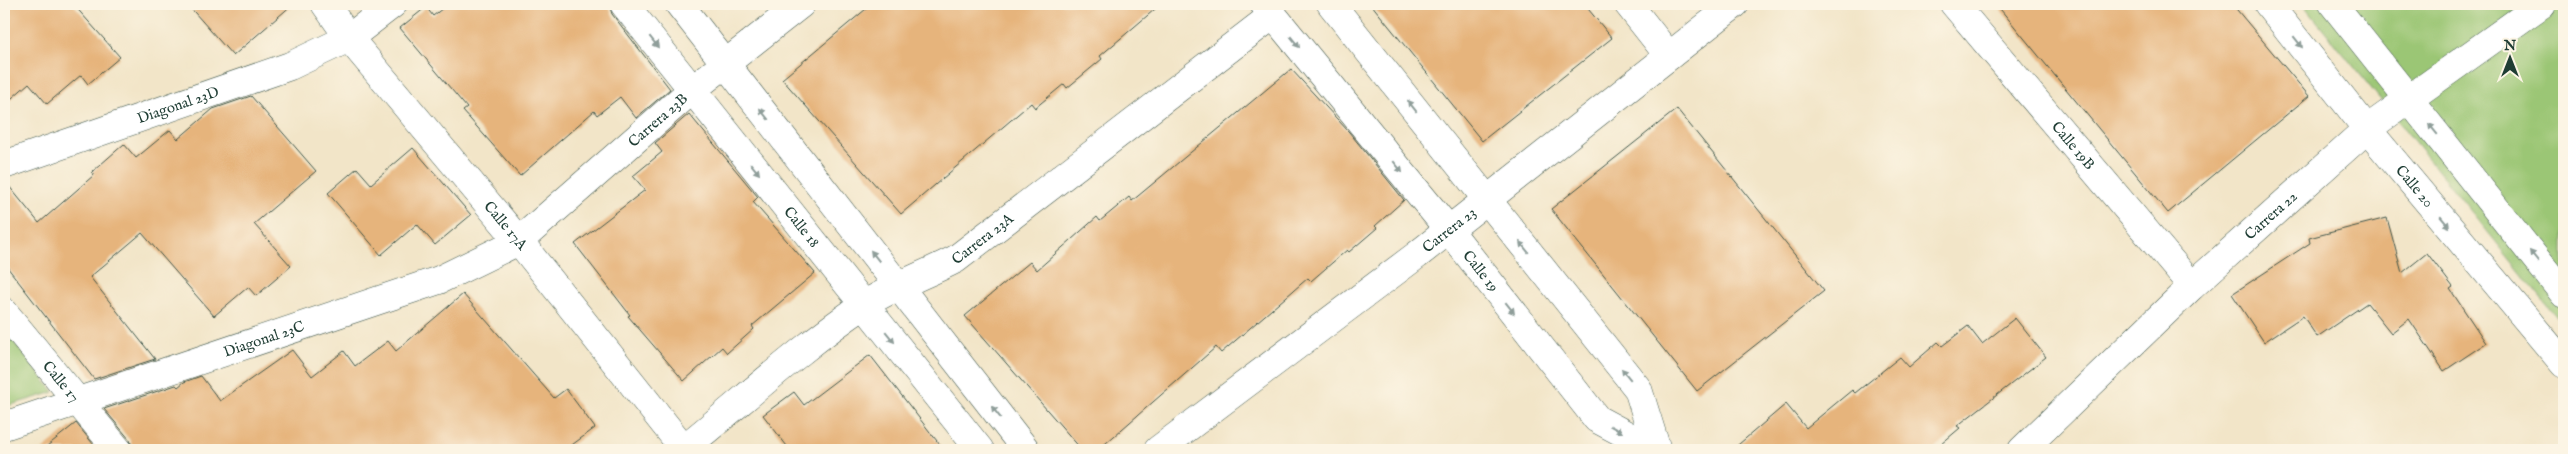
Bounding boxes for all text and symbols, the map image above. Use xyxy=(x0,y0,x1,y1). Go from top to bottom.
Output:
north arrow xyxy=(2486,32,2536,82)
one-way arrow xyxy=(649,35,660,48)
one-way arrow xyxy=(1289,35,1300,48)
one-way arrow xyxy=(2293,35,2304,48)
text: N xyxy=(2503,37,2516,55)
street label: Diagonal 23D xyxy=(134,82,221,128)
street label: Carrera 23B xyxy=(624,89,692,151)
one-way arrow xyxy=(1406,100,1417,113)
one-way arrow xyxy=(759,107,770,120)
street label: Calle 19B xyxy=(2047,117,2099,174)
one-way arrow xyxy=(2427,122,2438,135)
one-way arrow xyxy=(1392,161,1403,174)
street label: Calle 20 xyxy=(2392,161,2438,211)
one-way arrow xyxy=(750,163,761,176)
street label: Carrera 22 xyxy=(2240,187,2301,244)
street label: Calle 17A xyxy=(480,197,532,254)
street label: Calle 18 xyxy=(780,202,824,251)
street label: Carrera 23 xyxy=(1418,203,1480,257)
street label: Carrera 23A xyxy=(948,208,1018,269)
one-way arrow xyxy=(2440,216,2451,229)
one-way arrow xyxy=(1518,241,1529,254)
street label: Calle 19 xyxy=(1459,246,1503,296)
one-way arrow xyxy=(869,250,880,263)
one-way arrow xyxy=(2528,250,2539,263)
one-way arrow xyxy=(1505,301,1515,315)
street label: Diagonal 23C xyxy=(221,316,307,361)
one-way arrow xyxy=(884,330,895,343)
street label: Calle 17 xyxy=(39,357,84,406)
one-way arrow xyxy=(1620,367,1631,380)
one-way arrow xyxy=(991,405,1001,419)
one-way arrow xyxy=(1609,425,1623,433)

